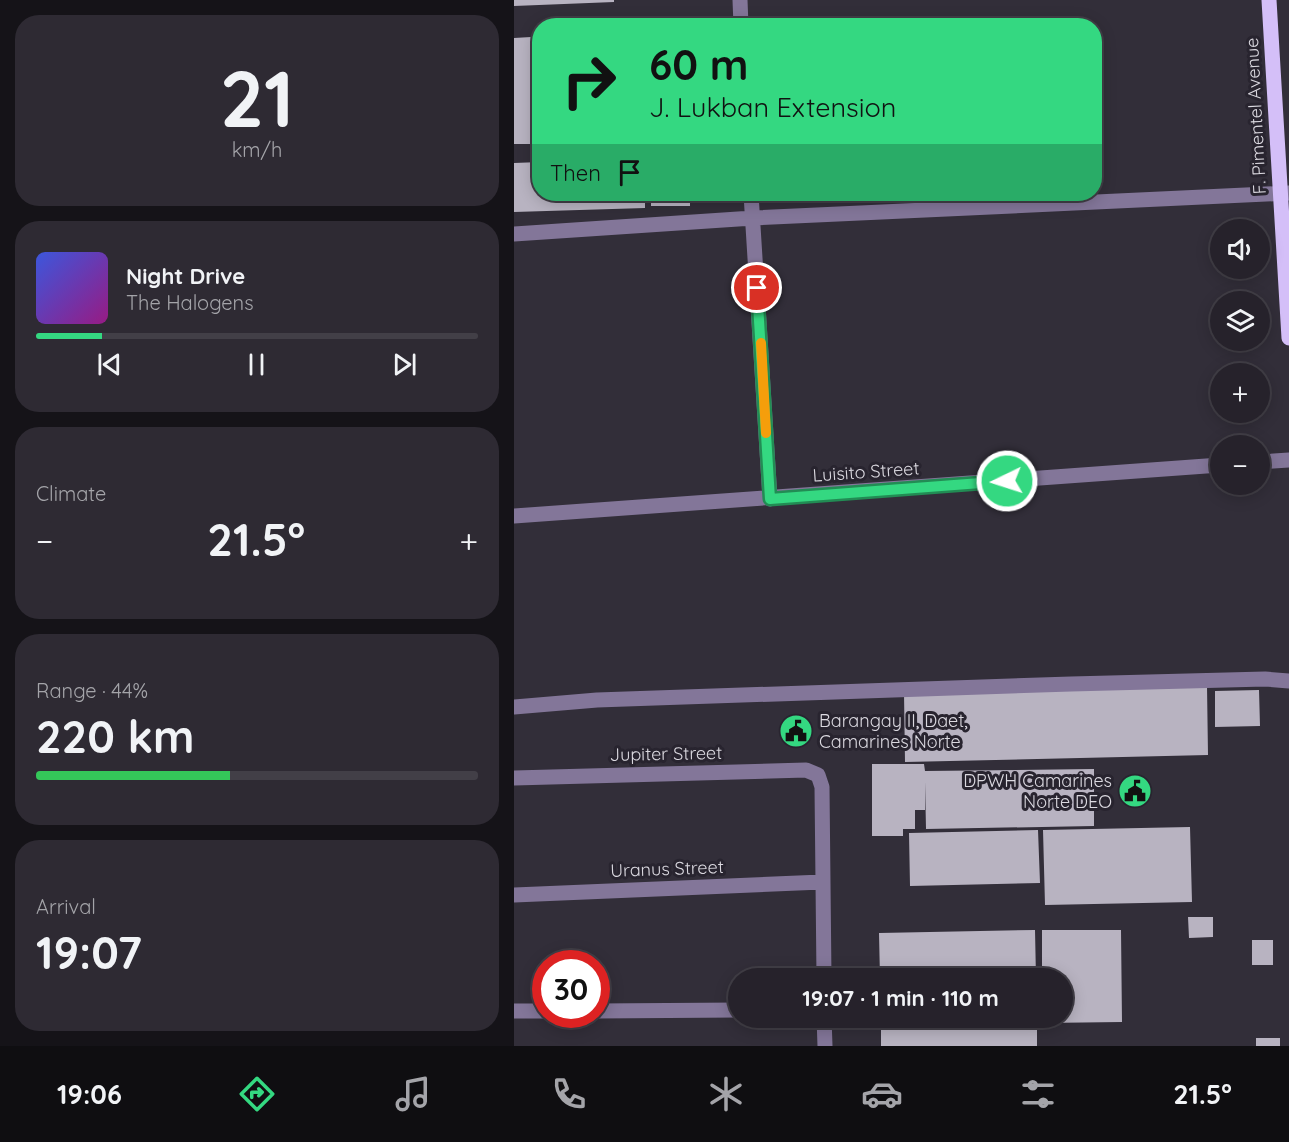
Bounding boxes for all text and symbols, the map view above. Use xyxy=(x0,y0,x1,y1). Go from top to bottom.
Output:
street label: F. Pimentel Avenue xyxy=(1240,37,1271,195)
text: 60 m xyxy=(649,38,749,91)
icon: right xyxy=(550,42,628,120)
text: 21 xyxy=(220,49,294,147)
text: J. Lukban Extension xyxy=(649,90,896,124)
text: km/h xyxy=(232,137,282,162)
icon: arrive xyxy=(613,156,646,189)
text: Then xyxy=(550,159,601,187)
map controls xyxy=(1210,219,1270,495)
button: sound xyxy=(1210,219,1270,279)
text: Night Drive xyxy=(126,262,245,290)
pin xyxy=(731,262,782,313)
icon: arrive xyxy=(740,271,773,304)
text: The Halogens xyxy=(126,290,254,315)
button: layers xyxy=(1210,291,1270,351)
icon: previous xyxy=(93,348,126,381)
icon: pause xyxy=(240,348,273,381)
icon: next xyxy=(388,348,421,381)
button: + xyxy=(1210,363,1270,423)
button: − xyxy=(1210,435,1270,495)
position arrow xyxy=(975,449,1039,513)
street label: Luisito Street xyxy=(812,456,920,487)
text: Climate xyxy=(36,481,106,506)
text: 21.5° xyxy=(207,511,305,567)
text: − xyxy=(36,520,53,561)
text: + xyxy=(459,520,478,561)
text: Range · 44% xyxy=(36,678,148,703)
text: 220 km xyxy=(36,708,195,764)
place label: Barangay II, Daet, Camarines Norte xyxy=(819,709,968,753)
public building icon: Barangay II, Daet, Camarines Norte xyxy=(778,713,814,749)
street label: Jupiter Street xyxy=(610,741,722,766)
place label: DPWH Camarines Norte DEO xyxy=(963,769,1112,813)
public building icon: DPWH Camarines Norte DEO xyxy=(1117,773,1153,809)
street label: Uranus Street xyxy=(610,855,724,882)
text: Arrival xyxy=(36,894,96,919)
text: 19:07 xyxy=(36,924,142,980)
speed limit sign: 30 xyxy=(532,950,610,1028)
text: 19:07 · 1 min · 110 m xyxy=(802,984,999,1012)
icon: directions xyxy=(236,1073,278,1115)
icon: music xyxy=(392,1073,434,1115)
icon: phone xyxy=(548,1073,590,1115)
icon: climate xyxy=(705,1073,747,1115)
icon: car xyxy=(861,1073,903,1115)
icon: filters xyxy=(1017,1073,1059,1115)
text: 19:06 xyxy=(57,1077,122,1111)
text: 21.5° xyxy=(1173,1077,1232,1111)

